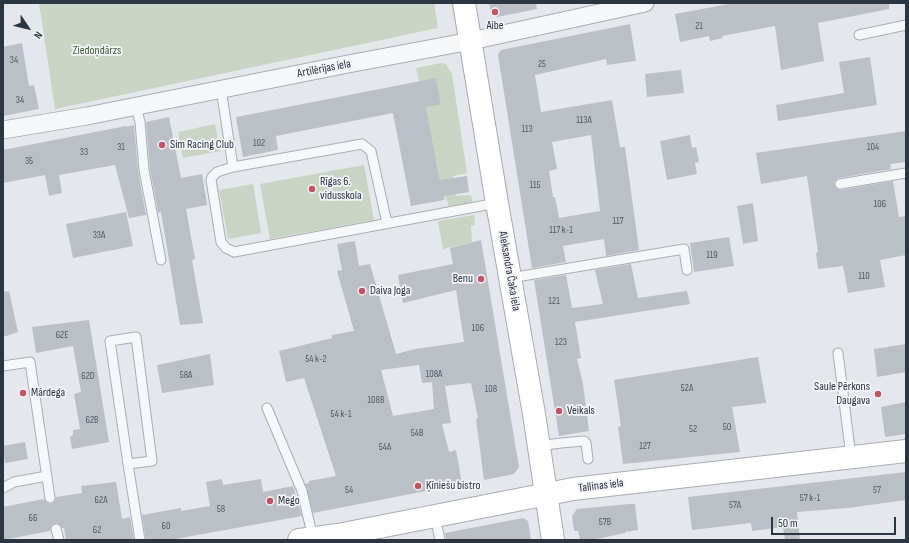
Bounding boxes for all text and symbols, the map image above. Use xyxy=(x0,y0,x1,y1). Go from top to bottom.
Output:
marker: Aibe xyxy=(490,7,500,17)
north arrow xyxy=(8,8,48,48)
place label: Aibe xyxy=(486,19,504,33)
house number: 21 xyxy=(695,20,703,32)
text: N xyxy=(31,29,45,41)
park label: Ziedoņdārzs xyxy=(73,44,121,58)
house number: 34 xyxy=(10,54,18,66)
street label: Artilērijas iela xyxy=(296,57,352,81)
house number: 25 xyxy=(538,58,546,70)
house number: 34 xyxy=(16,94,24,106)
house number: 113A xyxy=(576,114,592,126)
house number: 113 xyxy=(521,123,533,135)
house number: 102 xyxy=(253,137,265,149)
place label: Sim Racing Club xyxy=(170,138,234,152)
marker: Sim Racing Club xyxy=(157,140,167,150)
house number: 31 xyxy=(117,141,125,153)
house number: 104 xyxy=(867,141,879,153)
house number: 33 xyxy=(80,146,88,158)
house number: 35 xyxy=(25,155,33,167)
place label: Rīgas 6. vidusskola xyxy=(320,175,362,203)
house number: 115 xyxy=(529,179,541,191)
marker: Rīgas 6. vidusskola xyxy=(307,184,317,194)
house number: 106 xyxy=(874,198,886,210)
house number: 117 xyxy=(613,215,623,227)
house number: 117 k-1 xyxy=(549,224,573,236)
house number: 33A xyxy=(93,229,105,241)
street label: Aleksandra Čaka iela xyxy=(495,230,523,312)
house number: 119 xyxy=(706,249,718,261)
house number: 110 xyxy=(858,270,870,282)
place label: Benu xyxy=(453,272,473,286)
marker: Benu xyxy=(476,274,486,284)
place label: Daiva Joga xyxy=(370,284,410,298)
marker: Daiva Joga xyxy=(357,286,367,296)
house number: 121 xyxy=(548,295,560,307)
house number: 106 xyxy=(472,322,484,334)
house number: 62E xyxy=(56,329,68,341)
house number: 123 xyxy=(555,336,567,348)
house number: 54 k-2 xyxy=(305,353,327,365)
house number: 108A xyxy=(426,368,442,380)
house number: 58A xyxy=(180,369,192,381)
house number: 62D xyxy=(81,370,95,382)
place label: Saule Pērkons Daugava xyxy=(814,380,870,408)
house number: 52A xyxy=(681,382,693,394)
house number: 108 xyxy=(485,383,497,395)
place label: Mārdega xyxy=(31,386,65,400)
marker: Mārdega xyxy=(18,388,28,398)
marker: Saule Pērkons Daugava xyxy=(873,389,883,399)
house number: 108B xyxy=(368,394,384,406)
place label: Veikals xyxy=(567,404,595,418)
marker: Veikals xyxy=(554,406,564,416)
house number: 54 k-1 xyxy=(331,408,351,420)
house number: 62B xyxy=(85,414,99,426)
house number: 50 xyxy=(723,421,731,433)
house number: 52 xyxy=(689,423,697,435)
house number: 54B xyxy=(411,427,423,439)
house number: 127 xyxy=(639,440,651,452)
house number: 54A xyxy=(379,441,391,453)
street label: Tallinas iela xyxy=(578,476,624,496)
place label: Ķīniešu bistro xyxy=(426,479,481,493)
marker: Ķīniešu bistro xyxy=(413,481,423,491)
house number: 54 xyxy=(345,484,353,496)
house number: 57 xyxy=(873,484,881,496)
house number: 57 k-1 xyxy=(800,492,820,504)
house number: 62A xyxy=(95,494,107,506)
place label: Mego xyxy=(278,494,300,508)
marker: Mego xyxy=(265,496,275,506)
house number: 57A xyxy=(729,499,741,511)
house number: 58 xyxy=(217,503,225,515)
scale bar xyxy=(773,509,898,535)
house number: 66 xyxy=(29,512,37,524)
house number: 57B xyxy=(599,516,611,528)
text: 50 m xyxy=(778,516,798,531)
house number: 60 xyxy=(162,520,170,532)
house number: 62 xyxy=(93,524,101,536)

